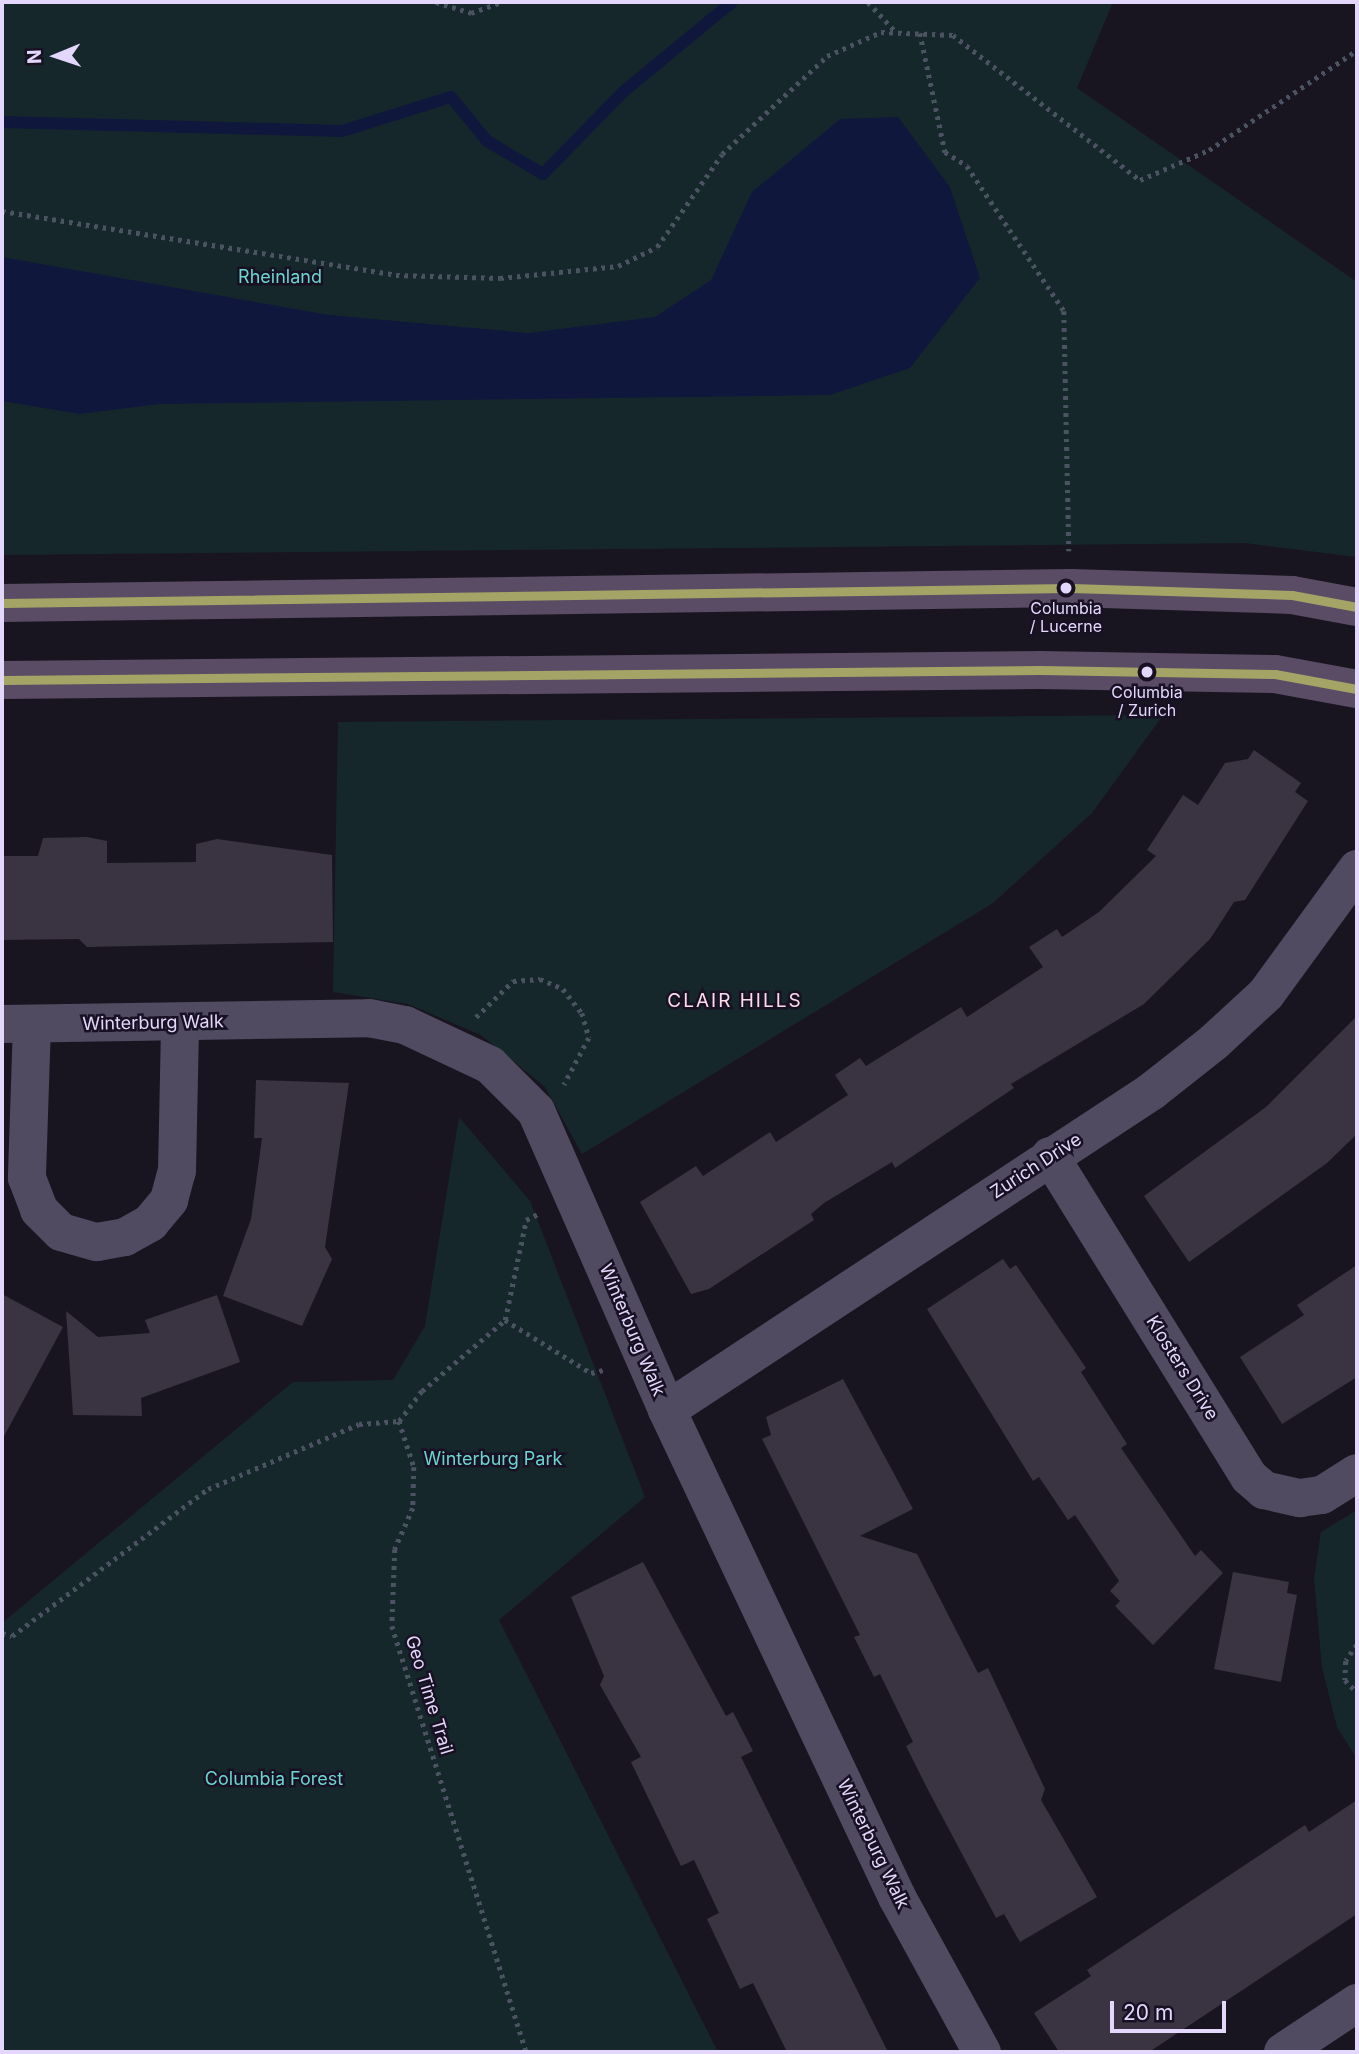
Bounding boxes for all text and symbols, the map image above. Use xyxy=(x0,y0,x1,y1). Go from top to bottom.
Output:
north arrow xyxy=(21,21,91,91)
text: N xyxy=(23,49,46,64)
park label: Rheinland xyxy=(238,266,322,288)
marker: Columbia / Lucerne xyxy=(1059,581,1073,595)
place label: Columbia / Lucerne xyxy=(1030,598,1102,636)
marker: Columbia / Zurich xyxy=(1140,665,1154,679)
place label: Columbia / Zurich xyxy=(1111,682,1183,720)
district label: CLAIR HILLS xyxy=(669,990,801,1012)
street label: Winterburg Walk xyxy=(82,1011,224,1035)
street label: Zurich Drive xyxy=(986,1129,1086,1203)
street label: Winterburg Walk xyxy=(594,1261,670,1399)
street label: Klosters Drive xyxy=(1141,1312,1223,1424)
park label: Winterburg Park xyxy=(424,1448,562,1470)
street label: Geo Time Trail xyxy=(401,1633,457,1757)
park label: Columbia Forest xyxy=(205,1768,343,1790)
street label: Winterburg Walk xyxy=(832,1776,914,1912)
scale bar xyxy=(1114,1988,1230,2032)
text: 20 m xyxy=(1123,2000,1173,2025)

